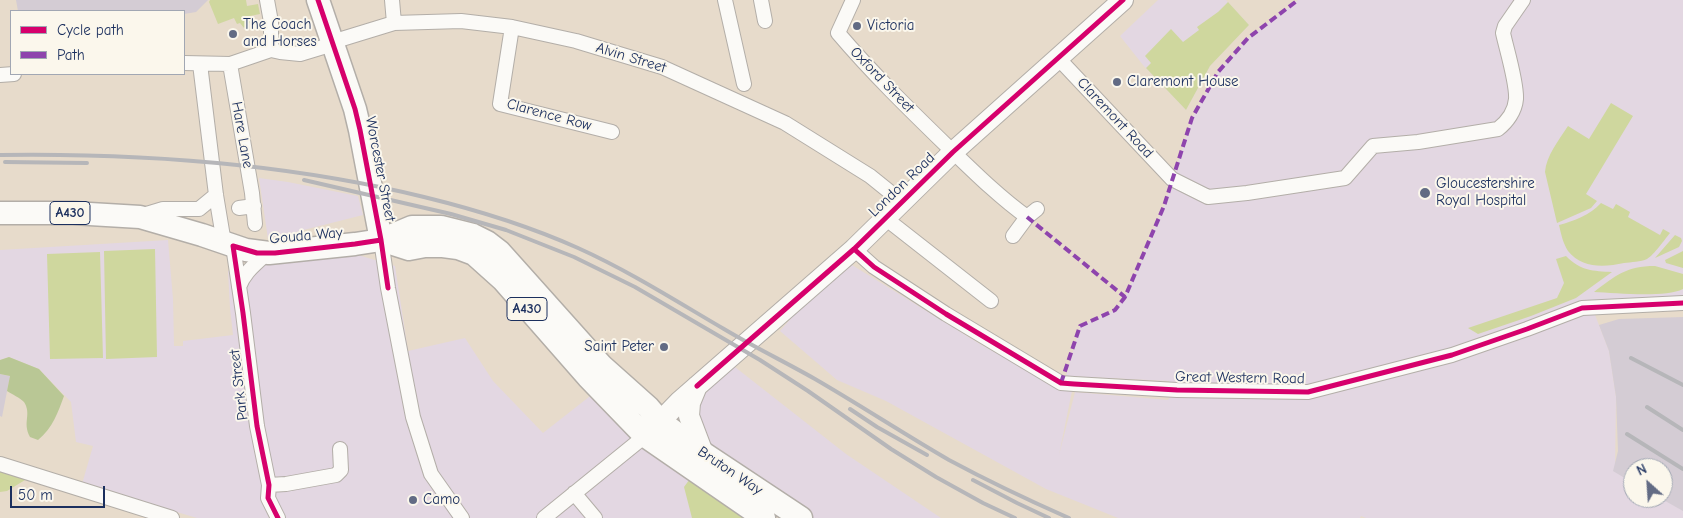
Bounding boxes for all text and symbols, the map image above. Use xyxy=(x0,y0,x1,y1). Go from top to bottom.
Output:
legend xyxy=(10,10,185,75)
place label: The Coach and Horses xyxy=(243,16,317,51)
place label: Victoria xyxy=(867,17,915,35)
marker: Victoria xyxy=(851,20,863,32)
text: Cycle path xyxy=(57,21,124,39)
marker: The Coach and Horses xyxy=(227,28,239,40)
street label: Alvin Street xyxy=(594,39,668,77)
street label: Oxford Street xyxy=(846,43,918,117)
text: Path xyxy=(57,46,85,64)
place label: Claremont House xyxy=(1127,73,1239,91)
street label: Claremont Road xyxy=(1073,74,1157,162)
marker: Claremont House xyxy=(1111,76,1123,88)
street label: Clarence Row xyxy=(505,95,593,135)
street label: Hare Lane xyxy=(227,100,257,170)
street label: Worcester Street xyxy=(361,115,399,223)
street label: London Road xyxy=(865,149,939,221)
place label: Gloucestershire Royal Hospital xyxy=(1436,175,1535,210)
marker: Gloucestershire Royal Hospital xyxy=(1418,186,1432,200)
road number: A430 xyxy=(50,202,90,224)
street label: Gouda Way xyxy=(269,224,343,248)
road number: A430 xyxy=(507,298,547,320)
place label: Saint Peter xyxy=(584,338,654,356)
marker: Saint Peter xyxy=(658,341,670,353)
street label: Park Street xyxy=(226,349,252,421)
street label: Great Western Road xyxy=(1175,368,1305,388)
street label: Bruton Way xyxy=(694,443,766,499)
north arrow xyxy=(1623,458,1673,508)
text: N xyxy=(1634,460,1649,480)
scale bar xyxy=(12,476,108,508)
text: 50 m xyxy=(18,486,53,504)
place label: Camo xyxy=(423,491,460,509)
marker: Camo xyxy=(407,494,419,506)

